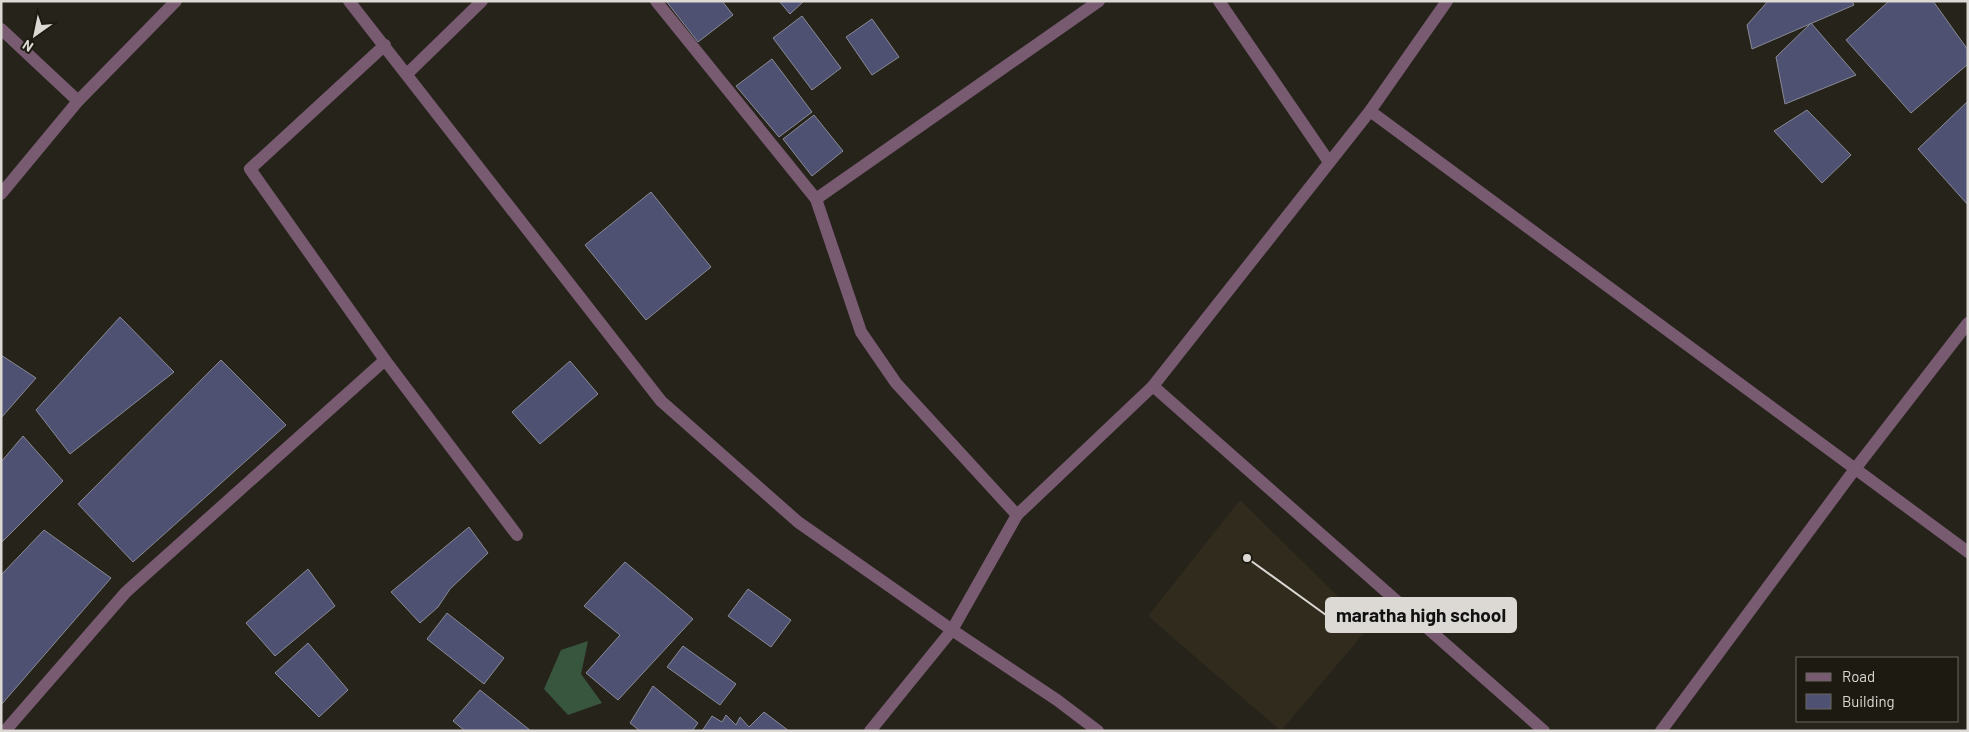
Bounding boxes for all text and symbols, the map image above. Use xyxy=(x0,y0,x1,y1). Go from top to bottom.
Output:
north arrow xyxy=(10,10,60,60)
text: N xyxy=(19,37,36,56)
callout: maratha high school xyxy=(1326,598,1516,632)
text: maratha high school xyxy=(1336,603,1506,626)
legend xyxy=(1796,657,1959,722)
text: Road xyxy=(1842,667,1875,685)
text: Building xyxy=(1842,692,1895,710)

